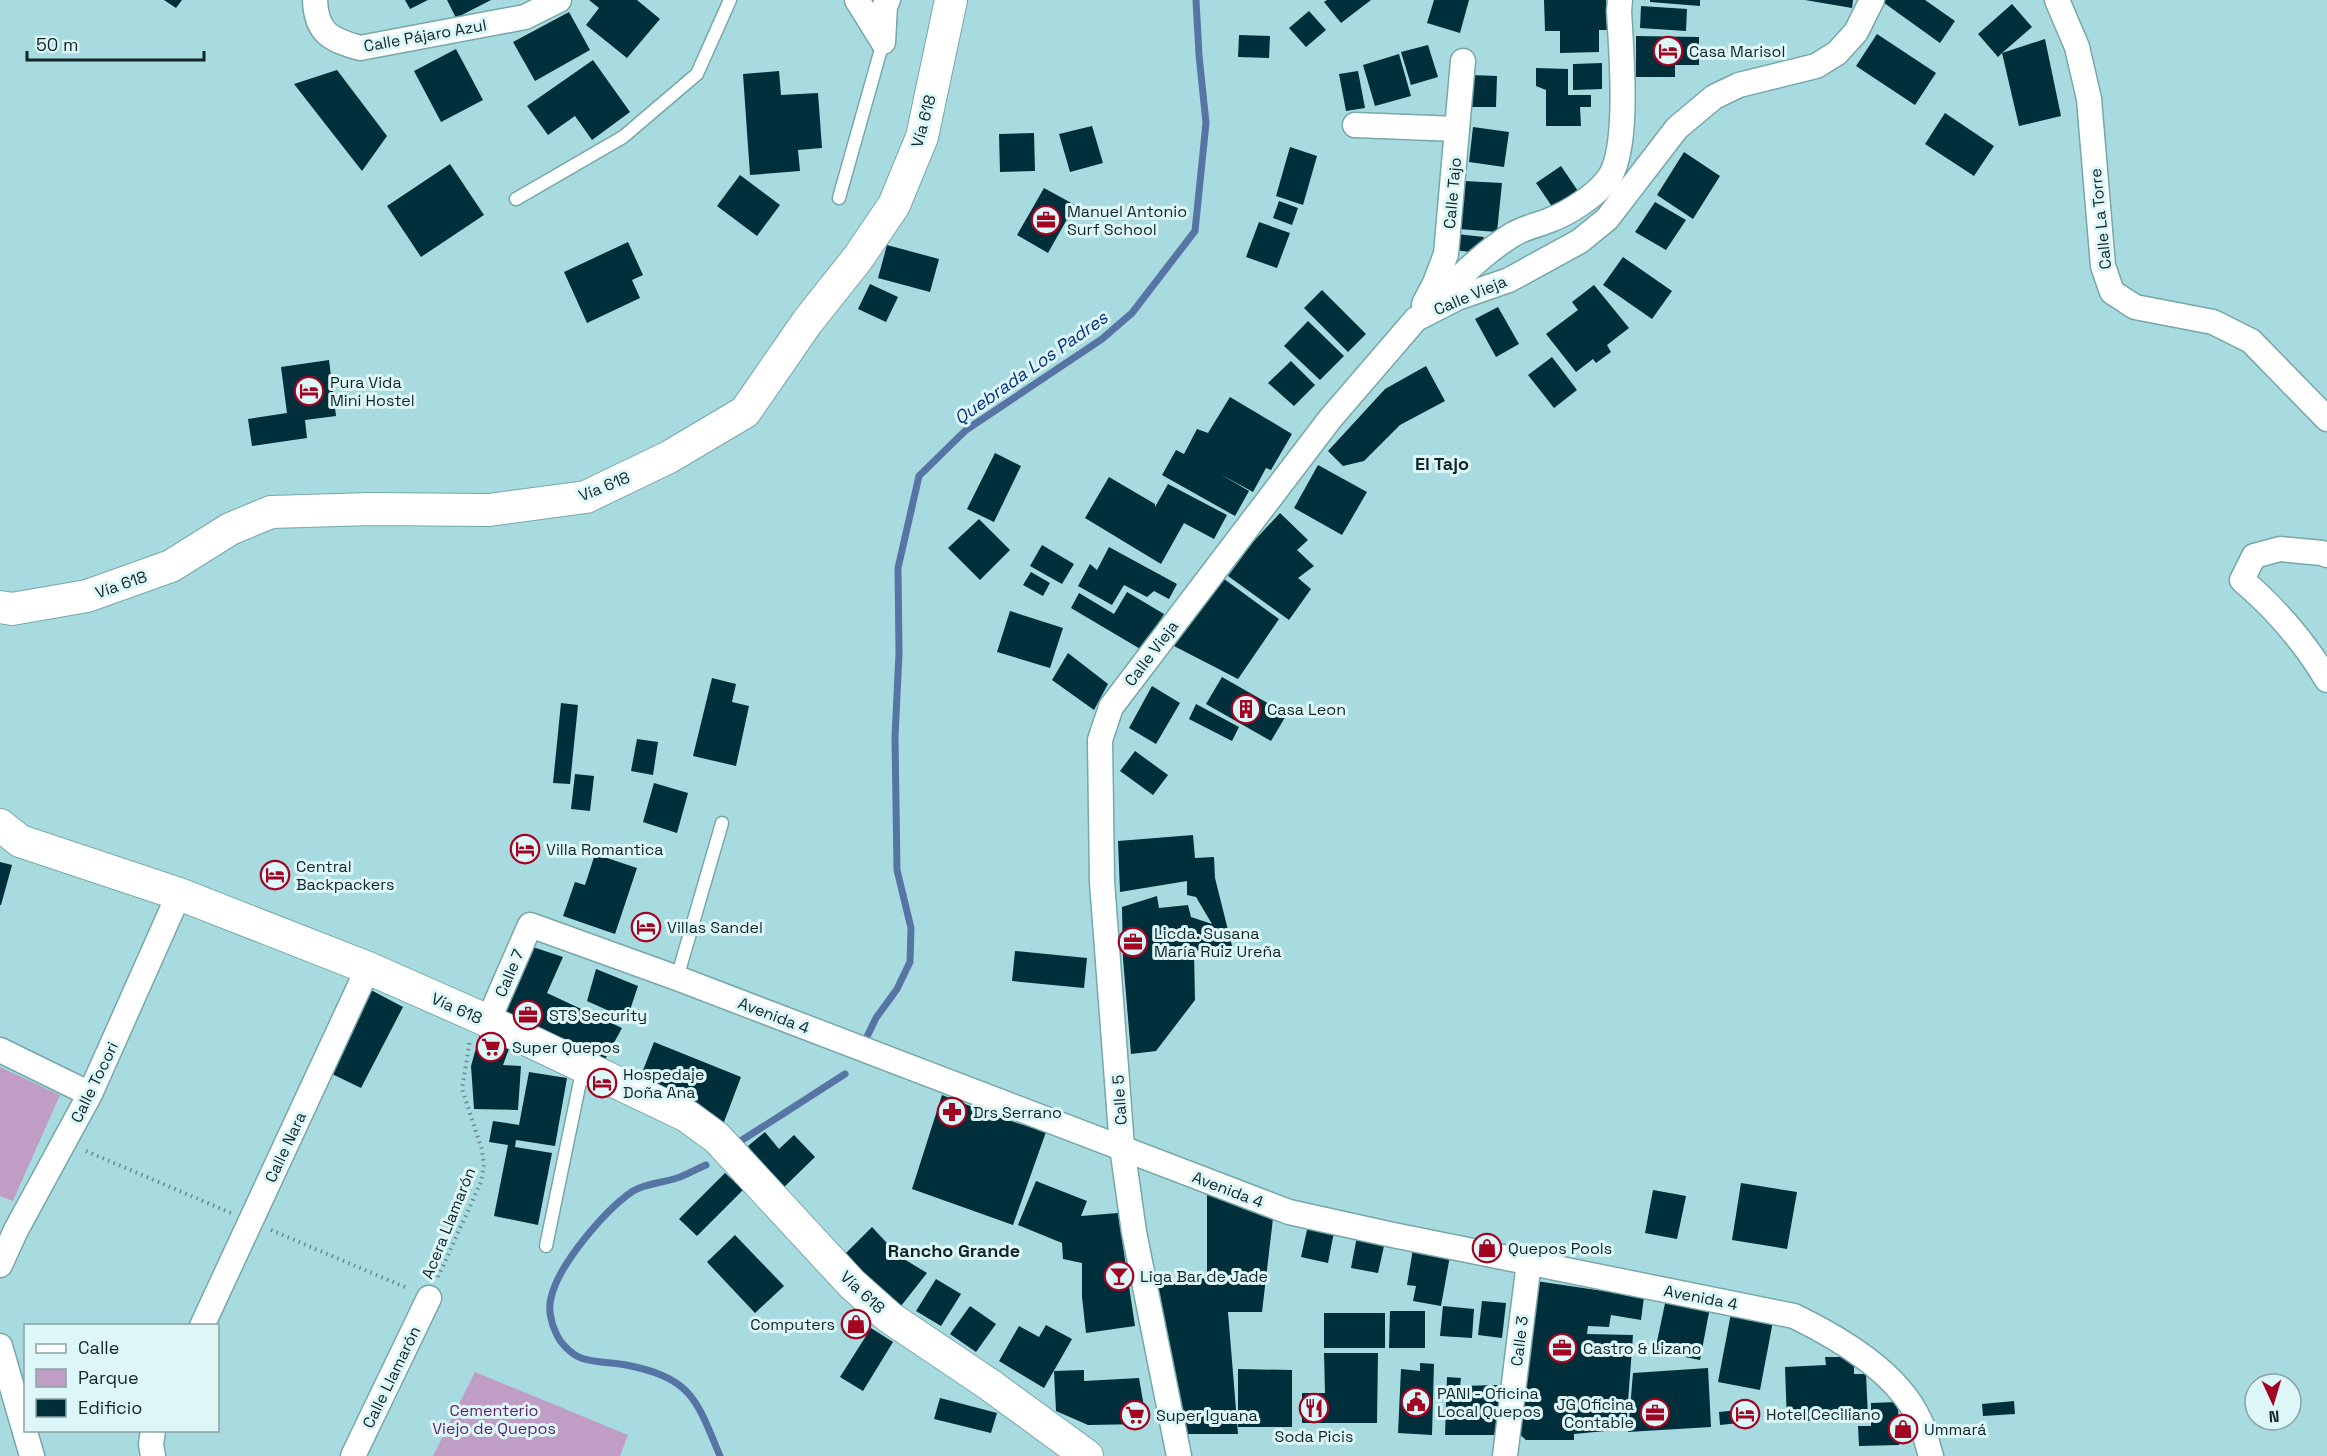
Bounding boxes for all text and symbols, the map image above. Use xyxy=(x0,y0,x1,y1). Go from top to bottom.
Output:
street label: Calle Pájaro Azul xyxy=(362,14,488,57)
scale bar xyxy=(27,24,204,62)
text: 50 m xyxy=(36,33,78,56)
hotel icon: Casa Marisol xyxy=(1652,35,1684,67)
place label: Casa Marisol xyxy=(1689,41,1785,62)
street label: Vía 618 xyxy=(906,93,941,150)
street label: Calle Tajo xyxy=(1439,156,1466,230)
street label: Calle La Torre xyxy=(2085,167,2116,271)
place label: Manuel Antonio Surf School xyxy=(1067,201,1187,240)
office icon: Manuel Antonio Surf School xyxy=(1030,204,1062,236)
street label: Calle Vieja xyxy=(1431,271,1510,320)
water label: Quebrada Los Padres xyxy=(949,306,1112,429)
place label: Pura Vida Mini Hostel xyxy=(330,372,415,411)
hotel icon: Pura Vida Mini Hostel xyxy=(293,375,325,407)
district label: El Tajo xyxy=(1415,452,1469,475)
street label: Vía 618 xyxy=(575,467,633,506)
street label: Vía 618 xyxy=(92,566,150,603)
street label: Calle Vieja xyxy=(1120,616,1183,690)
building icon: Casa Leon xyxy=(1230,693,1262,725)
place label: Casa Leon xyxy=(1267,699,1346,720)
hotel icon: Villa Romantica xyxy=(509,833,541,865)
place label: Villa Romantica xyxy=(546,839,664,860)
place label: Central Backpackers xyxy=(296,856,395,895)
hotel icon: Central Backpackers xyxy=(259,859,291,891)
hotel icon: Villas Sandel xyxy=(630,911,662,943)
place label: Villas Sandel xyxy=(667,917,763,938)
place label: Licda. Susana María Ruiz Ureña xyxy=(1154,923,1281,962)
office icon: Licda. Susana María Ruiz Ureña xyxy=(1117,926,1149,958)
street label: Calle 7 xyxy=(490,946,529,1000)
street label: Vía 618 xyxy=(428,988,486,1029)
street label: Avenida 4 xyxy=(735,992,813,1039)
office icon: STS Security xyxy=(512,999,544,1031)
place label: STS Security xyxy=(549,1005,647,1026)
supermarket icon: Super Quepos xyxy=(475,1031,507,1063)
place label: Super Quepos xyxy=(512,1037,620,1058)
street label: Calle Tocori xyxy=(66,1038,123,1126)
place label: Hospedaje Doña Ana xyxy=(623,1064,705,1103)
hotel icon: Hospedaje Doña Ana xyxy=(586,1067,618,1099)
street label: Calle 5 xyxy=(1107,1074,1132,1126)
pharmacy icon: Drs Serrano xyxy=(936,1096,968,1128)
place label: Drs Serrano xyxy=(973,1102,1062,1123)
street label: Calle Nara xyxy=(260,1108,311,1186)
street label: Acera Llamarón xyxy=(417,1164,480,1282)
street label: Avenida 4 xyxy=(1189,1166,1267,1213)
shop icon: Quepos Pools xyxy=(1471,1232,1503,1264)
place label: Quepos Pools xyxy=(1508,1238,1612,1259)
district label: Rancho Grande xyxy=(888,1239,1020,1262)
bar icon: Liga Bar de Jade xyxy=(1103,1260,1135,1292)
street label: Vía 618 xyxy=(836,1266,889,1318)
place label: Liga Bar de Jade xyxy=(1140,1266,1268,1287)
street label: Avenida 4 xyxy=(1662,1280,1740,1315)
shop icon: Computers xyxy=(840,1308,872,1340)
place label: Computers xyxy=(750,1314,835,1335)
street label: Calle 3 xyxy=(1506,1315,1533,1367)
street label: Calle Llamarón xyxy=(358,1323,425,1432)
legend xyxy=(24,1324,219,1432)
office icon: Castro & Lizano xyxy=(1546,1332,1578,1364)
text: Calle xyxy=(78,1336,119,1359)
place label: Castro & Lizano xyxy=(1583,1338,1701,1359)
text: Parque xyxy=(78,1366,139,1389)
north arrow xyxy=(2243,1372,2303,1432)
place label: PANI - Oficina Local Quepos xyxy=(1437,1383,1541,1422)
public building icon: PANI - Oficina Local Quepos xyxy=(1400,1386,1432,1418)
restaurant icon: Soda Picis xyxy=(1298,1392,1330,1424)
place label: JG Oficina Contable xyxy=(1556,1394,1634,1433)
text: Edificio xyxy=(78,1396,142,1419)
office icon: JG Oficina Contable xyxy=(1639,1397,1671,1429)
hotel icon: Hotel Ceciliano xyxy=(1729,1398,1761,1430)
supermarket icon: Super Iguana xyxy=(1119,1399,1151,1431)
park label: Cementerio Viejo de Quepos xyxy=(432,1400,556,1439)
place label: Hotel Ceciliano xyxy=(1766,1404,1881,1425)
place label: Super Iguana xyxy=(1156,1405,1258,1426)
text: N xyxy=(2268,1406,2280,1427)
shop icon: Ummará xyxy=(1887,1413,1919,1445)
place label: Ummará xyxy=(1924,1419,1986,1440)
place label: Soda Picis xyxy=(1275,1426,1353,1447)

